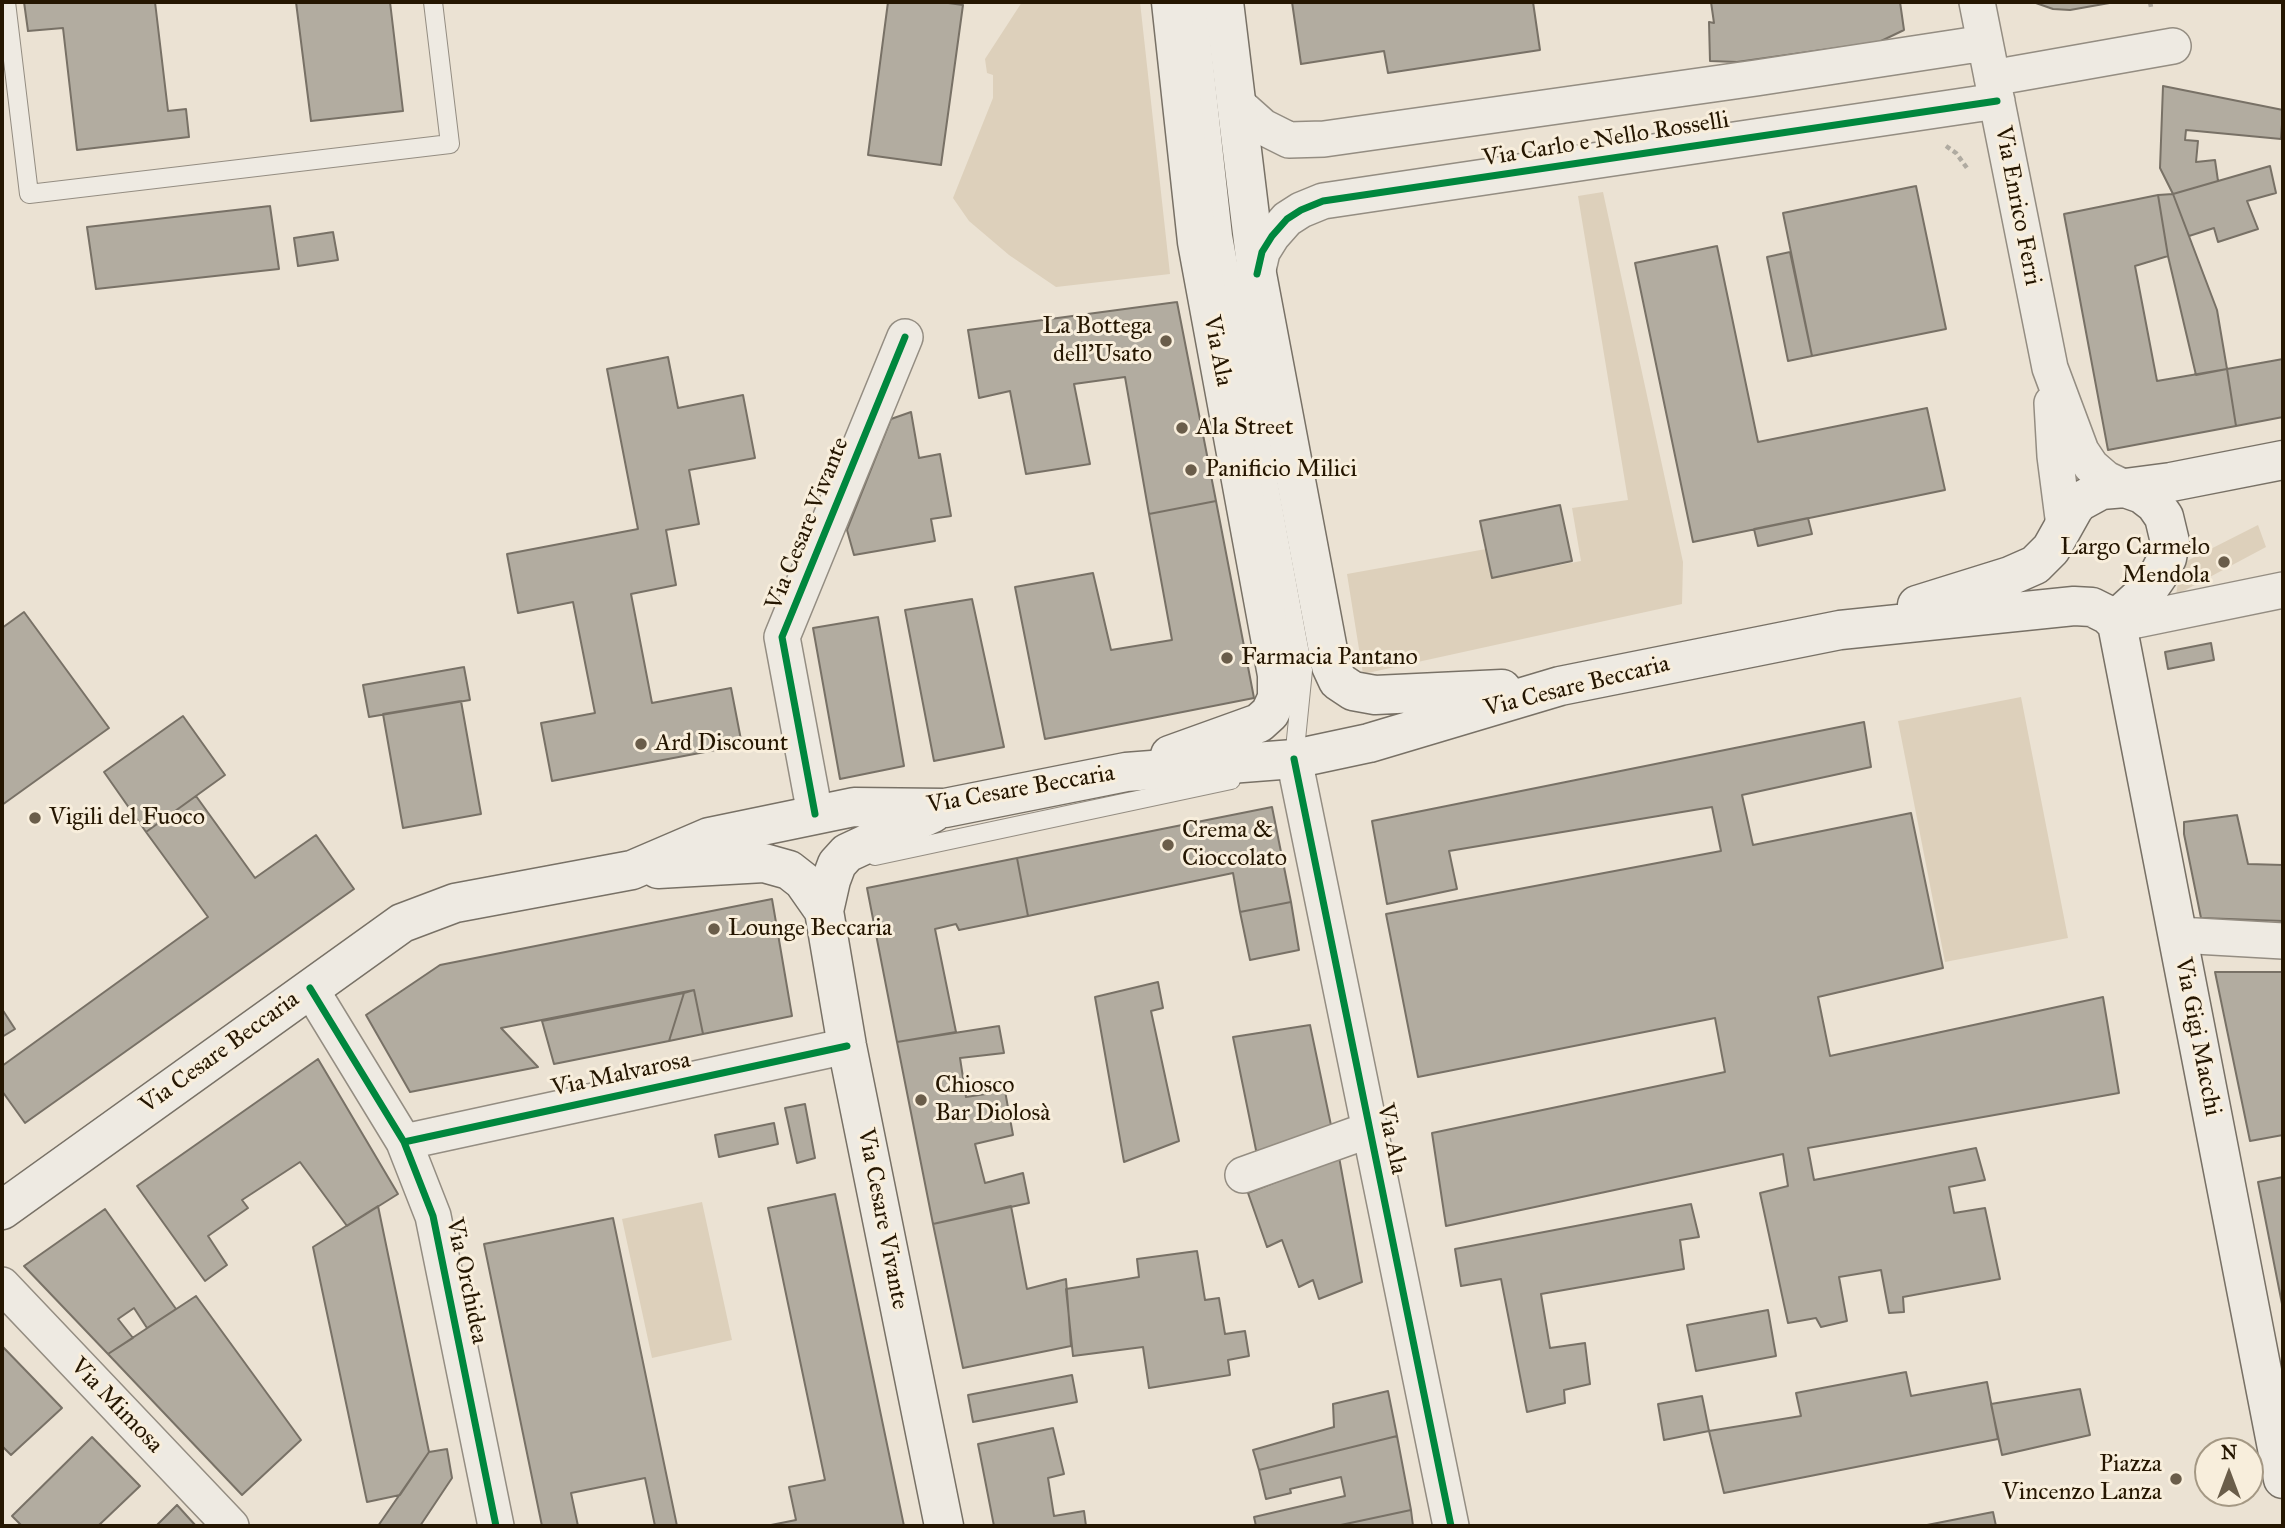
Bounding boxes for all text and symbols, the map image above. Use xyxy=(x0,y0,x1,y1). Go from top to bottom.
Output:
street label: Via Carlo e Nello Rosselli xyxy=(1481,106,1731,174)
street label: Via Enrico Ferri xyxy=(1987,124,2047,288)
place label: La Bottega dell'Usato xyxy=(1042,313,1152,369)
street label: Via Ala xyxy=(1196,313,1238,389)
marker: La Bottega dell'Usato xyxy=(1158,333,1174,349)
place label: Ala Street xyxy=(1196,414,1294,442)
marker: Ala Street xyxy=(1174,420,1190,436)
street label: Via Cesare Vivante xyxy=(760,433,856,615)
place label: Panificio Milici xyxy=(1205,456,1357,484)
marker: Panificio Milici xyxy=(1183,462,1199,478)
place label: Largo Carmelo Mendola xyxy=(2060,534,2210,590)
marker: Largo Carmelo Mendola xyxy=(2216,554,2232,570)
place label: Farmacia Pantano xyxy=(1241,644,1418,672)
marker: Farmacia Pantano xyxy=(1219,650,1235,666)
street label: Via Cesare Beccaria xyxy=(1481,650,1673,724)
place label: Ard Discount xyxy=(655,730,788,758)
marker: Ard Discount xyxy=(633,736,649,752)
street label: Via Cesare Beccaria xyxy=(925,759,1117,821)
place label: Vigili del Fuoco xyxy=(49,804,205,832)
marker: Vigili del Fuoco xyxy=(27,810,43,826)
place label: Crema & Cioccolato xyxy=(1182,817,1287,873)
marker: Crema & Cioccolato xyxy=(1160,837,1176,853)
place label: Lounge Beccaria xyxy=(728,915,892,943)
marker: Lounge Beccaria xyxy=(706,921,722,937)
street label: Via Gigi Macchi xyxy=(2168,955,2226,1119)
street label: Via Cesare Beccaria xyxy=(135,986,305,1120)
street label: Via Malvarosa xyxy=(549,1046,693,1104)
place label: Chiosco Bar Diolosà xyxy=(935,1072,1050,1128)
marker: Chiosco Bar Diolosà xyxy=(913,1092,929,1108)
street label: Via Ala xyxy=(1369,1101,1413,1177)
street label: Via Cesare Vivante xyxy=(850,1126,914,1312)
street label: Via Orchidea xyxy=(439,1215,493,1347)
street label: Via Mimosa xyxy=(64,1352,168,1460)
north arrow xyxy=(2194,1437,2264,1507)
text: N xyxy=(2221,1441,2237,1464)
place label: Piazza Vincenzo Lanza xyxy=(2002,1451,2162,1507)
marker: Piazza Vincenzo Lanza xyxy=(2168,1471,2184,1487)

